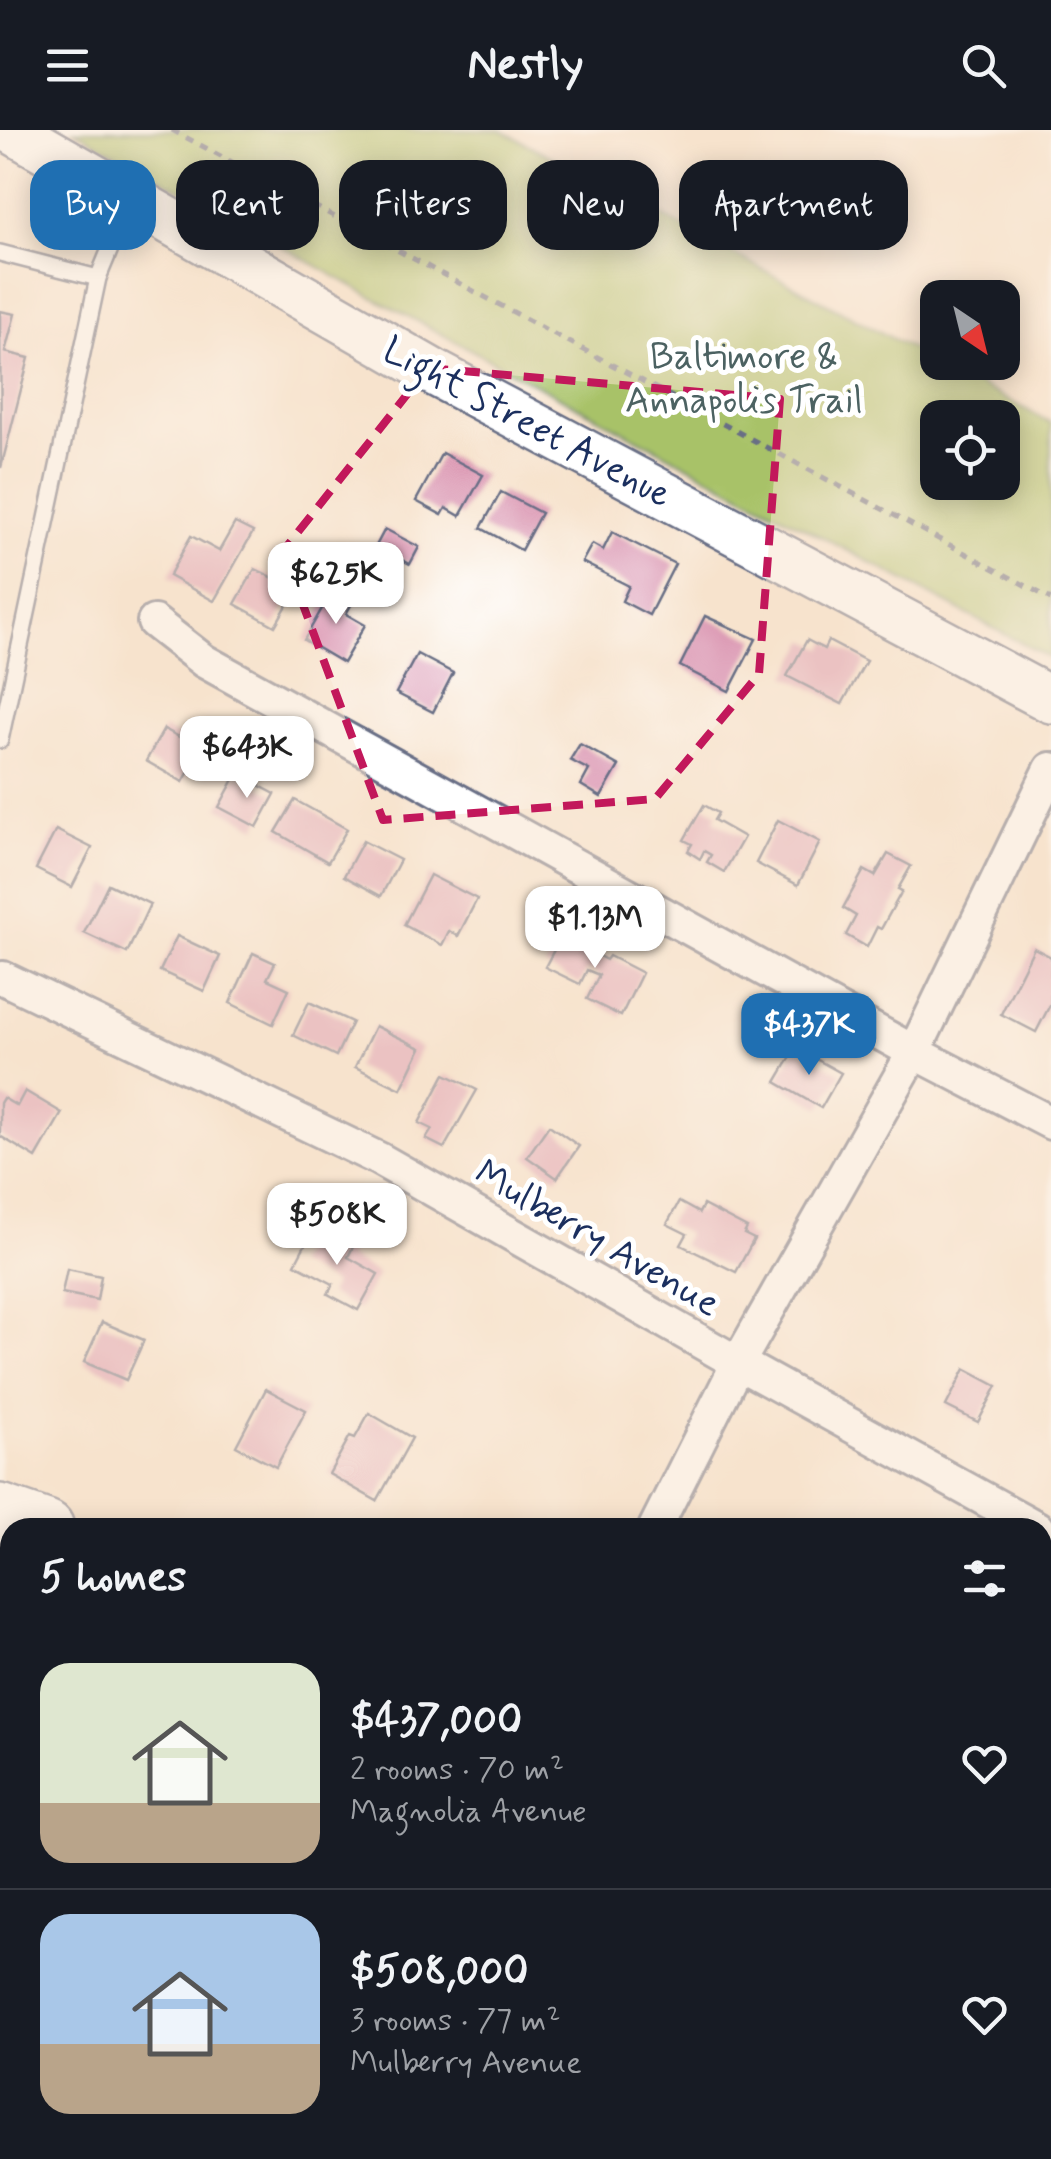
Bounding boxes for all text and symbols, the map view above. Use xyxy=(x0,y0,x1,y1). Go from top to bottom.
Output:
text: Nestly xyxy=(467,36,584,95)
icon: menu xyxy=(40,38,95,93)
icon: search xyxy=(956,38,1011,93)
chip: Buy xyxy=(30,160,156,250)
chip: Rent xyxy=(176,160,319,250)
chip: Filters xyxy=(339,160,507,250)
chip: New xyxy=(527,160,659,250)
chip: Apartment xyxy=(679,160,908,250)
north arrow xyxy=(920,280,1020,380)
map controls xyxy=(920,280,1020,500)
street label: Light Street Avenue xyxy=(372,326,680,524)
park label: Baltimore & Annapolis Trail xyxy=(625,333,863,426)
button: locate xyxy=(920,400,1020,500)
pin: $625K xyxy=(266,542,406,627)
text: $625K xyxy=(290,553,382,595)
pin: $643K xyxy=(177,716,317,801)
text: $643K xyxy=(202,727,292,769)
pin: $1.13M xyxy=(514,886,676,971)
text: $1.13M xyxy=(547,897,643,939)
pin: $437K xyxy=(739,993,879,1078)
text: $437K xyxy=(763,1004,855,1046)
street label: Mulberry Avenue xyxy=(465,1149,728,1329)
pin: $508K xyxy=(267,1183,407,1268)
text: $508K xyxy=(289,1194,385,1236)
text: 5 homes xyxy=(40,1551,186,1606)
icon: filters xyxy=(957,1551,1012,1606)
text: $437,000 xyxy=(350,1694,522,1749)
icon: home xyxy=(120,1703,240,1823)
icon: heart xyxy=(957,1736,1012,1791)
text: 2 rooms · 70 m² xyxy=(350,1749,564,1791)
text: Magnolia Avenue xyxy=(350,1791,587,1833)
text: $508,000 xyxy=(350,1945,528,2000)
icon: home xyxy=(120,1954,240,2074)
icon: heart xyxy=(957,1987,1012,2042)
text: 3 rooms · 77 m² xyxy=(350,2000,561,2042)
text: Mulberry Avenue xyxy=(350,2042,582,2084)

